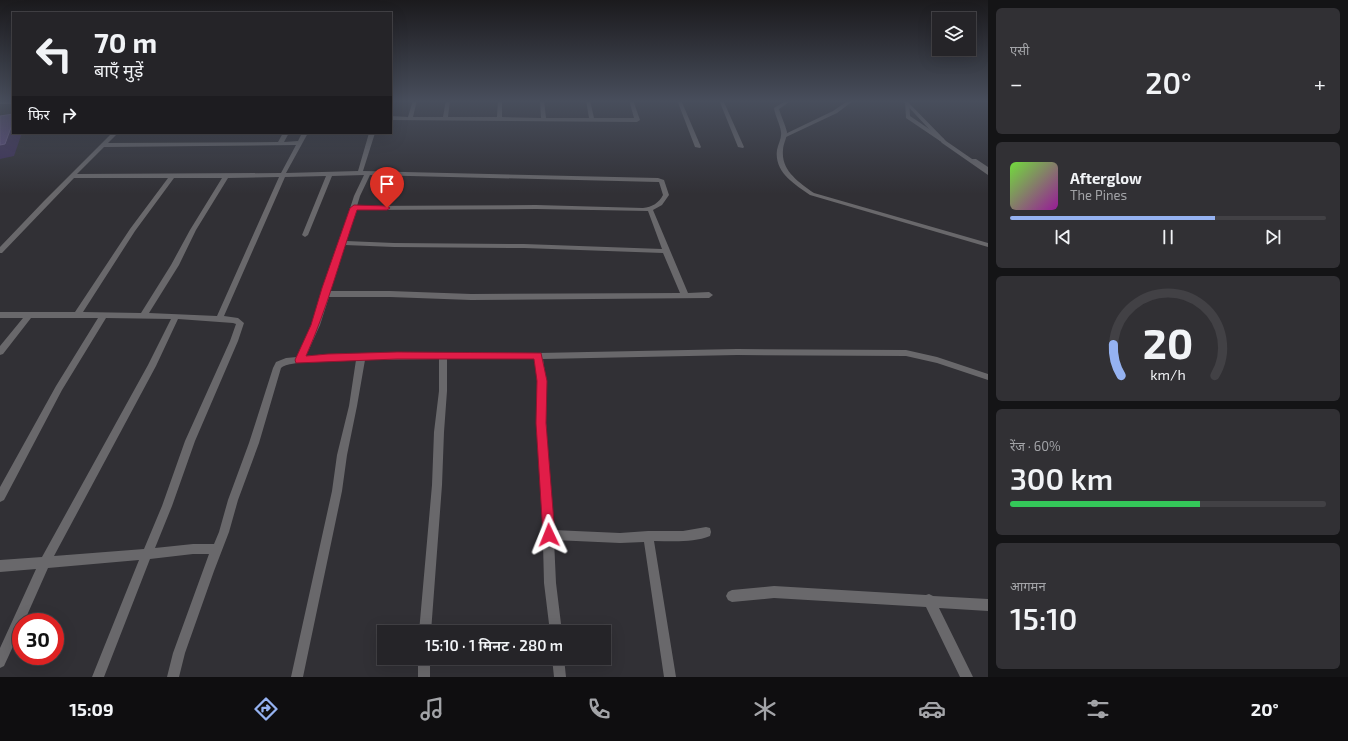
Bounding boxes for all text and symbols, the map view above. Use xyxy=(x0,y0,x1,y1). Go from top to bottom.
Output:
map controls xyxy=(932,12,976,56)
button: layers xyxy=(932,12,976,56)
text: 70 m xyxy=(94,25,157,59)
icon: left xyxy=(28,28,80,80)
text: एसी xyxy=(1010,42,1029,58)
text: बाएँ मुड़ें xyxy=(94,59,143,81)
text: 20° xyxy=(1145,64,1192,100)
text: − xyxy=(1010,70,1023,96)
text: + xyxy=(1314,70,1326,96)
icon: right xyxy=(58,104,80,126)
text: फिर xyxy=(28,105,50,123)
pin xyxy=(370,167,404,208)
text: Afterglow xyxy=(1070,169,1142,187)
icon: arrive xyxy=(376,173,398,195)
text: The Pines xyxy=(1070,187,1127,203)
icon: previous xyxy=(1052,226,1074,248)
icon: pause xyxy=(1157,226,1179,248)
icon: next xyxy=(1262,226,1284,248)
text: 20 xyxy=(1143,317,1193,367)
text: km/h xyxy=(1150,366,1186,383)
text: रेंज · 60% xyxy=(1010,438,1061,454)
text: 300 km xyxy=(1010,460,1113,496)
position arrow xyxy=(528,514,570,556)
text: आगमन xyxy=(1010,578,1046,594)
text: 15:10 xyxy=(1010,600,1077,636)
speed limit sign: 30 xyxy=(12,613,64,665)
text: 15:10 · 1 मिनट · 280 m xyxy=(425,636,563,654)
icon: directions xyxy=(252,695,280,723)
icon: music xyxy=(418,695,446,723)
icon: phone xyxy=(585,695,613,723)
icon: climate xyxy=(751,695,779,723)
icon: car xyxy=(918,695,946,723)
icon: filters xyxy=(1084,695,1112,723)
text: 15:09 xyxy=(69,698,114,720)
text: 20° xyxy=(1251,698,1279,720)

